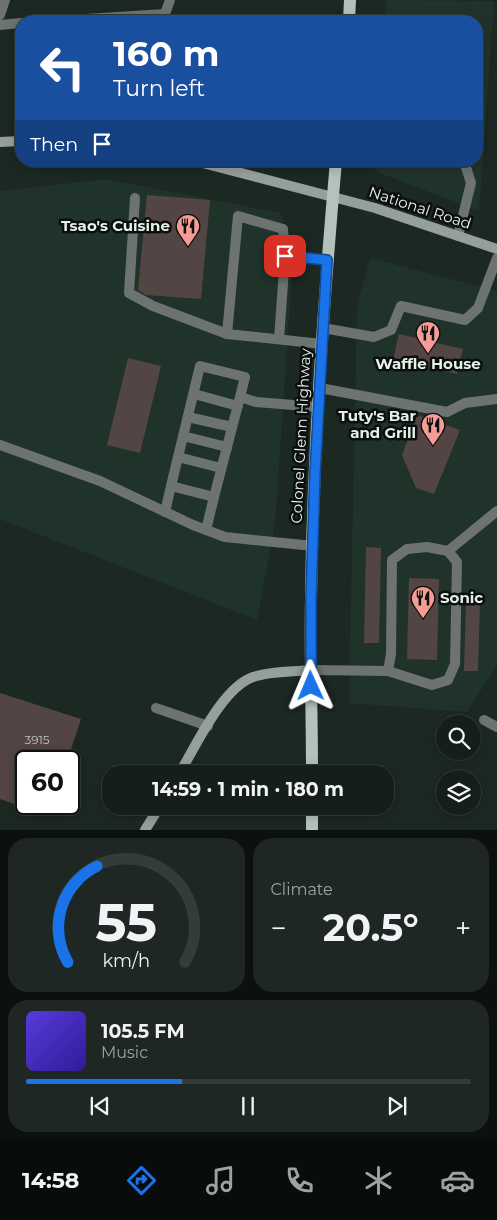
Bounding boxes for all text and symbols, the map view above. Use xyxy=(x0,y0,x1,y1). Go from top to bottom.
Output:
text: 160 m xyxy=(113,32,219,75)
icon: left xyxy=(30,35,95,100)
text: Turn left xyxy=(113,75,205,102)
icon: arrive xyxy=(88,130,116,158)
text: Then xyxy=(30,133,78,156)
street label: National Road xyxy=(366,182,474,233)
restaurant icon: Tsao's Cuisine xyxy=(175,213,201,247)
place label: Tsao's Cuisine xyxy=(61,216,170,235)
pin xyxy=(264,235,306,277)
icon: arrive xyxy=(271,242,299,270)
restaurant icon: Waffle House xyxy=(415,320,441,354)
street label: Colonel Glenn Highway xyxy=(286,347,315,524)
place label: Waffle House xyxy=(375,354,481,373)
place label: Tuty's Bar and Grill xyxy=(339,406,417,442)
restaurant icon: Tuty's Bar and Grill xyxy=(420,412,446,446)
restaurant icon: Sonic xyxy=(410,585,436,619)
place label: Sonic xyxy=(440,588,483,607)
position arrow xyxy=(284,659,336,711)
map controls xyxy=(436,715,481,815)
button: search xyxy=(436,715,481,760)
house number: 3915 xyxy=(24,732,50,747)
speed limit sign: 60 xyxy=(15,750,80,815)
button: layers xyxy=(436,770,481,815)
text: 14:59 · 1 min · 180 m xyxy=(152,778,344,801)
text: Climate xyxy=(271,880,333,899)
text: 55 xyxy=(95,891,157,954)
text: 20.5° xyxy=(323,904,419,951)
text: − xyxy=(271,911,287,945)
text: + xyxy=(455,911,471,945)
text: km/h xyxy=(102,950,150,971)
text: 105.5 FM xyxy=(101,1020,185,1043)
text: Music xyxy=(101,1043,148,1062)
icon: previous xyxy=(86,1092,114,1120)
icon: pause xyxy=(234,1092,262,1120)
icon: next xyxy=(383,1092,411,1120)
icon: directions xyxy=(124,1163,159,1198)
icon: music xyxy=(203,1163,238,1198)
icon: phone xyxy=(282,1163,317,1198)
icon: climate xyxy=(361,1163,396,1198)
icon: car xyxy=(440,1163,475,1198)
text: 14:58 xyxy=(22,1167,79,1194)

